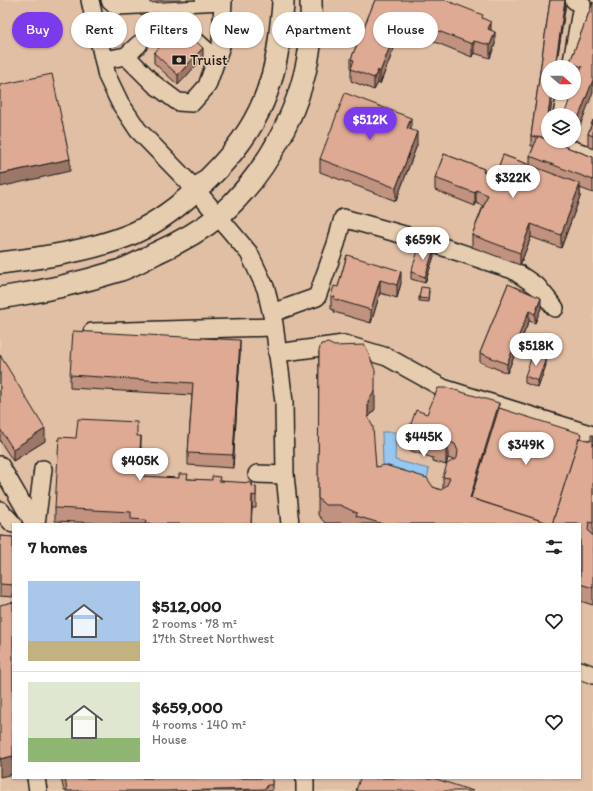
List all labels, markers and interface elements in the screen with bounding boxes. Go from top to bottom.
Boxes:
chip: Buy [12,12,63,48]
chip: Rent [71,12,127,48]
chip: Filters [135,12,202,48]
chip: New [210,12,264,48]
chip: Apartment [272,12,365,48]
chip: House [373,12,438,48]
place label: Truist [190,51,228,69]
bank icon: Truist [171,52,187,68]
north arrow [541,60,581,100]
map controls [541,60,581,148]
pin: $512K [342,107,398,141]
button: layers [541,108,581,148]
text: $512K [353,112,387,127]
pin: $322K [485,165,541,199]
text: $322K [495,170,531,185]
pin: $659K [395,227,451,261]
text: $659K [405,232,441,247]
pin: $518K [508,333,564,367]
text: $518K [519,338,553,353]
pin: $445K [396,424,452,458]
text: $445K [405,429,443,444]
pin: $349K [498,432,554,466]
text: $349K [508,437,544,452]
pin: $405K [112,448,168,482]
text: $405K [121,453,159,468]
icon: filters [543,536,565,558]
text: 7 homes [28,537,88,557]
text: $512,000 [152,596,222,616]
icon: home [60,597,108,645]
icon: heart [543,610,565,632]
text: 2 rooms · 78 m² [152,616,237,631]
text: 17th Street Northwest [152,631,274,646]
text: $659,000 [152,697,223,717]
icon: home [60,698,108,746]
icon: heart [543,711,565,733]
text: 4 rooms · 140 m² [152,717,246,732]
text: House [152,732,187,747]

